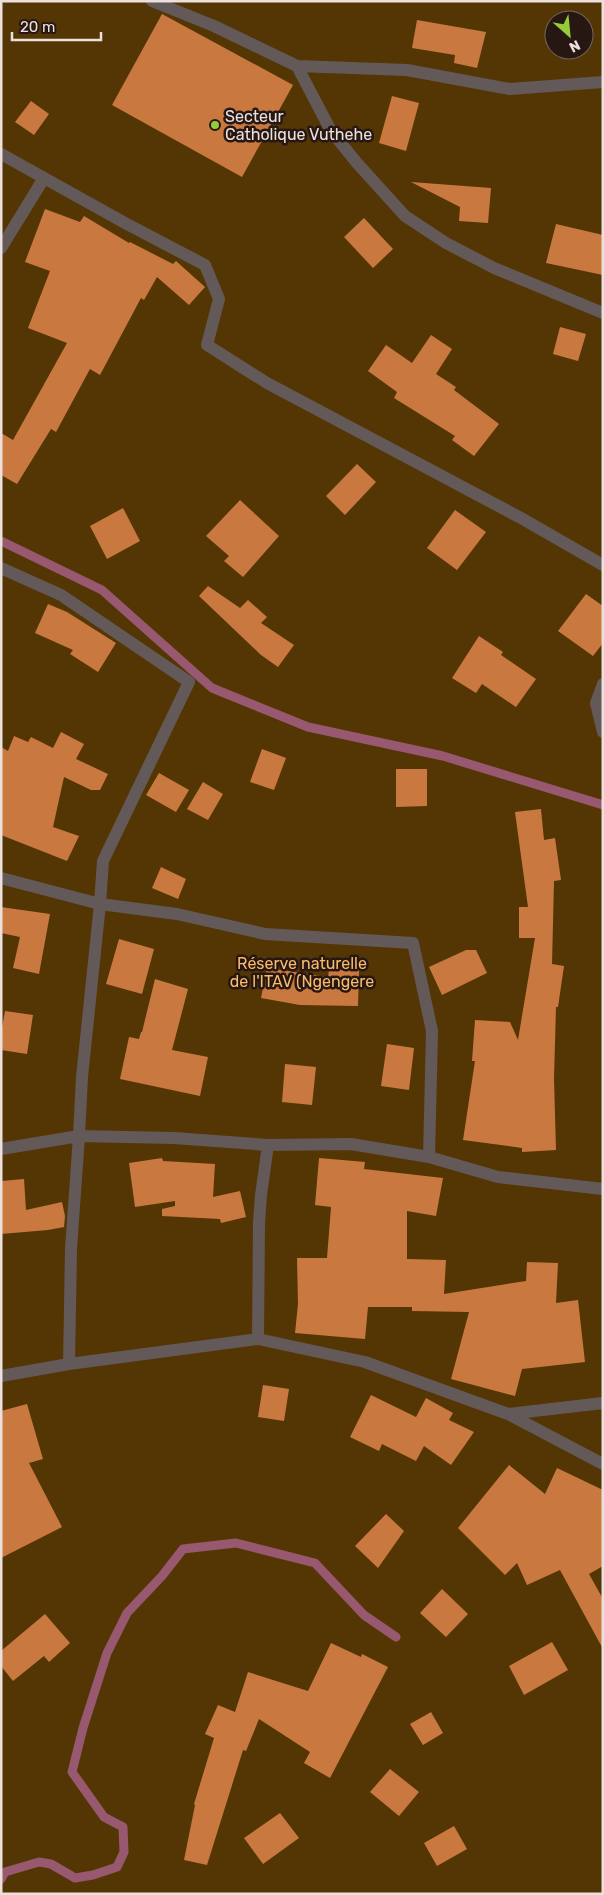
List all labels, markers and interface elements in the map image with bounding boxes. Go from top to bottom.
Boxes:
scale bar [12,10,101,42]
north arrow [544,10,594,60]
text: 20 m [20,18,55,36]
text: N [566,36,583,56]
place label: Secteur Catholique Vuthehe [225,107,372,144]
marker: Secteur Catholique Vuthehe [209,119,221,131]
park label: Réserve naturelle de l'ITAV (Ngengere [230,954,374,991]

